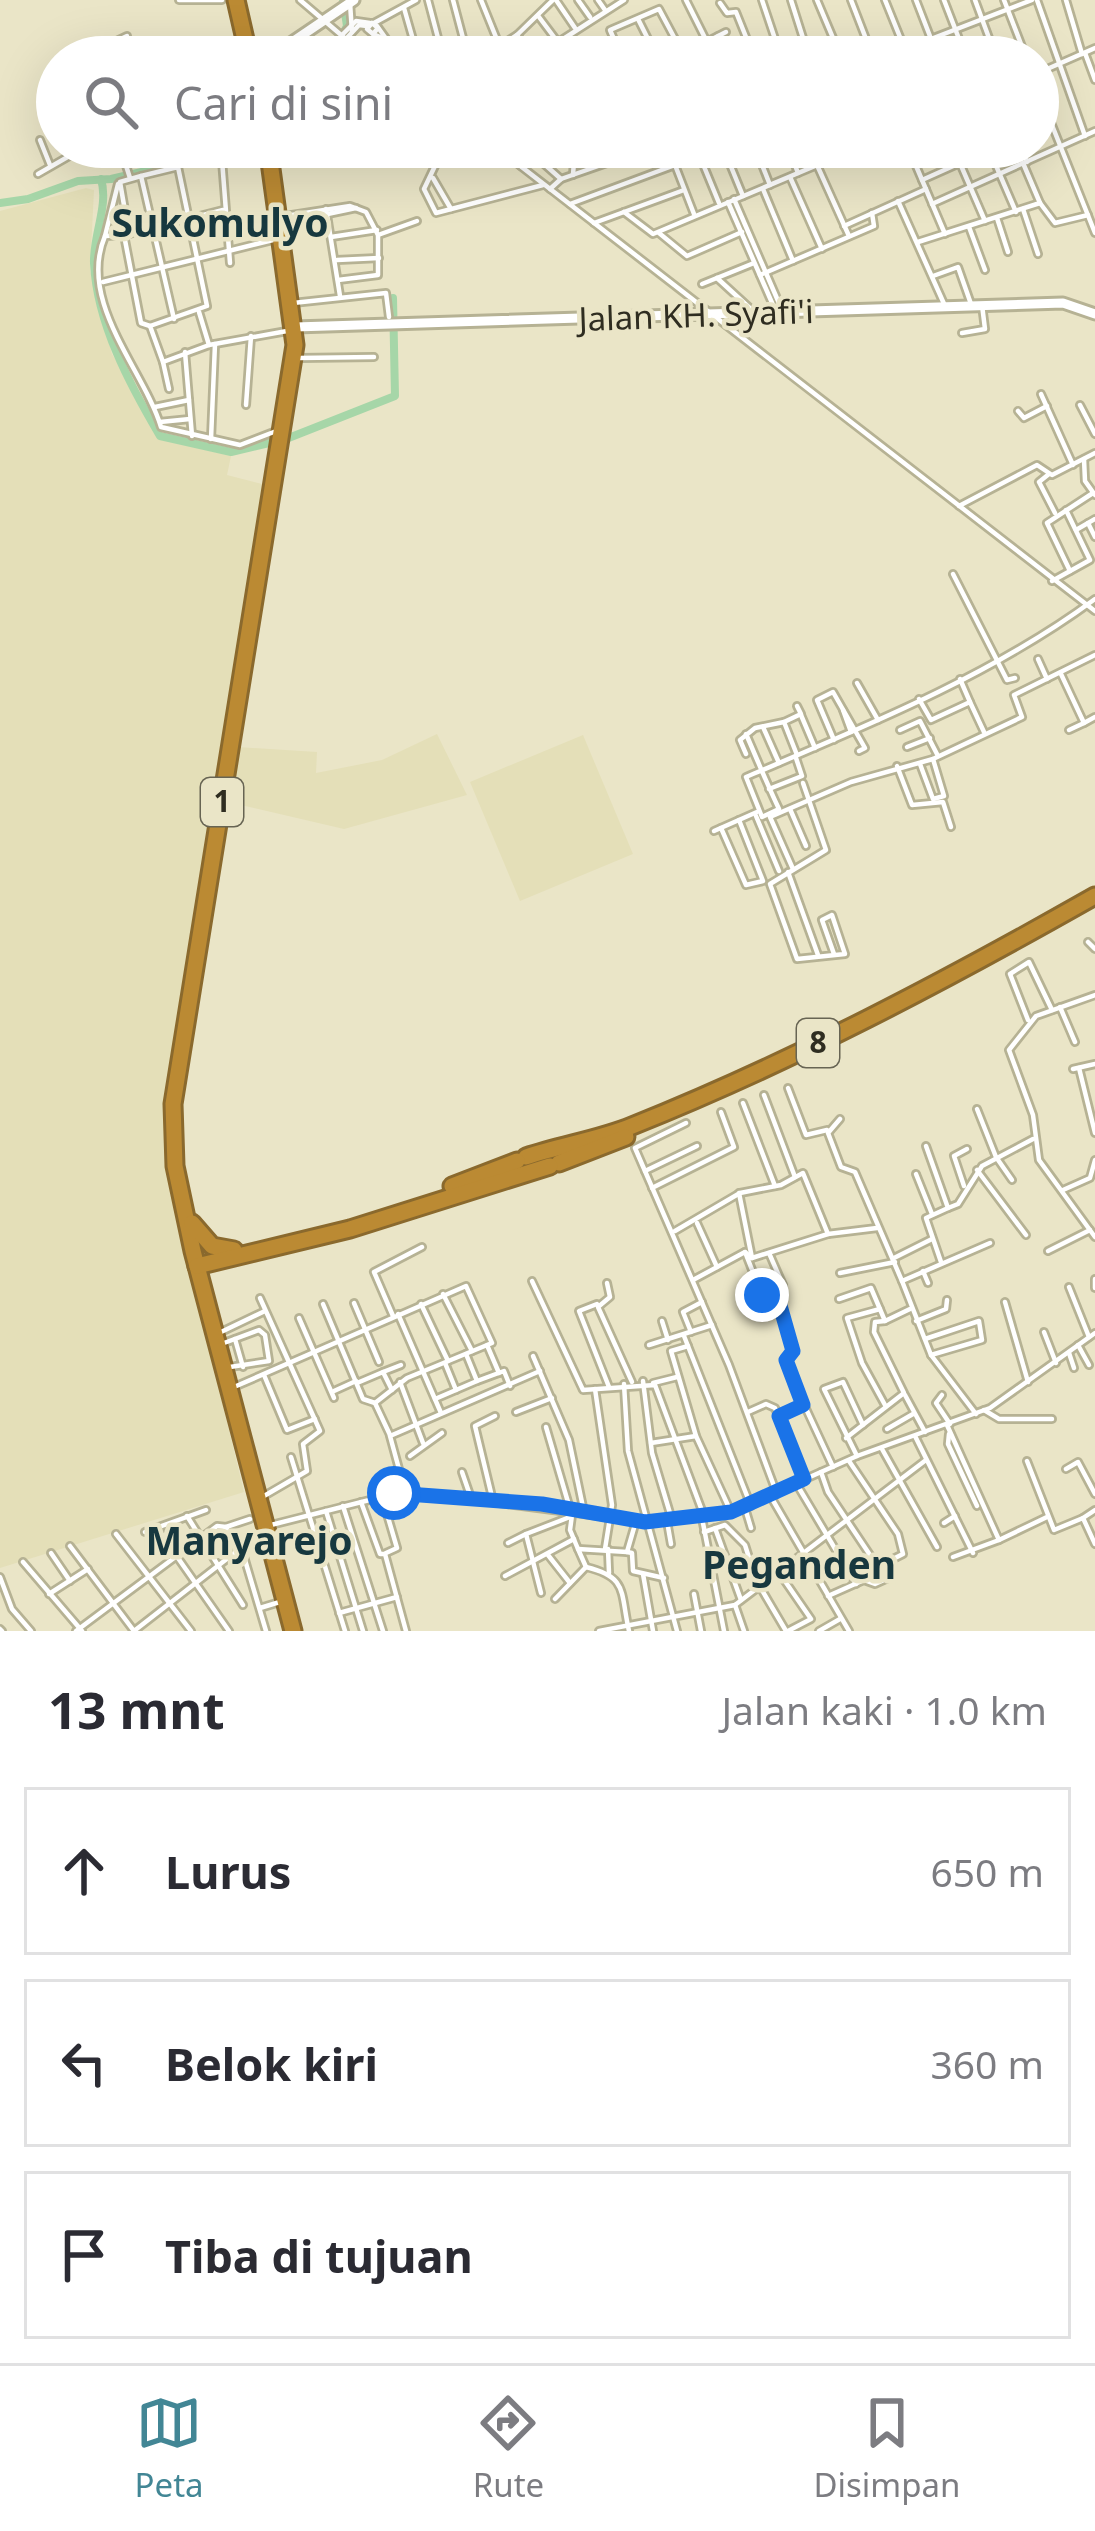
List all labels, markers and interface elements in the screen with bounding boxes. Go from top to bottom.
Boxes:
search box [36,36,1059,168]
icon: search [78,69,144,135]
text: Cari di sini [174,72,393,133]
district label: Sukomulyo [111,195,329,248]
street label: Jalan KH. Syafi'i [575,288,814,341]
road number: 1 [201,778,243,826]
road number: 8 [797,1019,839,1067]
route end [735,1268,789,1322]
route start [367,1466,421,1520]
district label: Manyarejo [145,1513,353,1566]
district label: Peganden [702,1537,896,1590]
text: 13 mnt [48,1674,225,1744]
text: Jalan kaki · 1.0 km [721,1683,1047,1736]
icon: ahead [51,1838,117,1904]
text: Lurus [165,1841,291,1902]
text: 650 m [930,1845,1044,1898]
icon: left [51,2030,117,2096]
text: Belok kiri [165,2033,378,2094]
text: 360 m [930,2037,1044,2090]
icon: arrive [51,2222,117,2288]
text: Tiba di tujuan [165,2225,473,2286]
tab: Peta [135,2390,204,2507]
tab: Rute [473,2390,544,2507]
tab: Disimpan [813,2390,960,2507]

